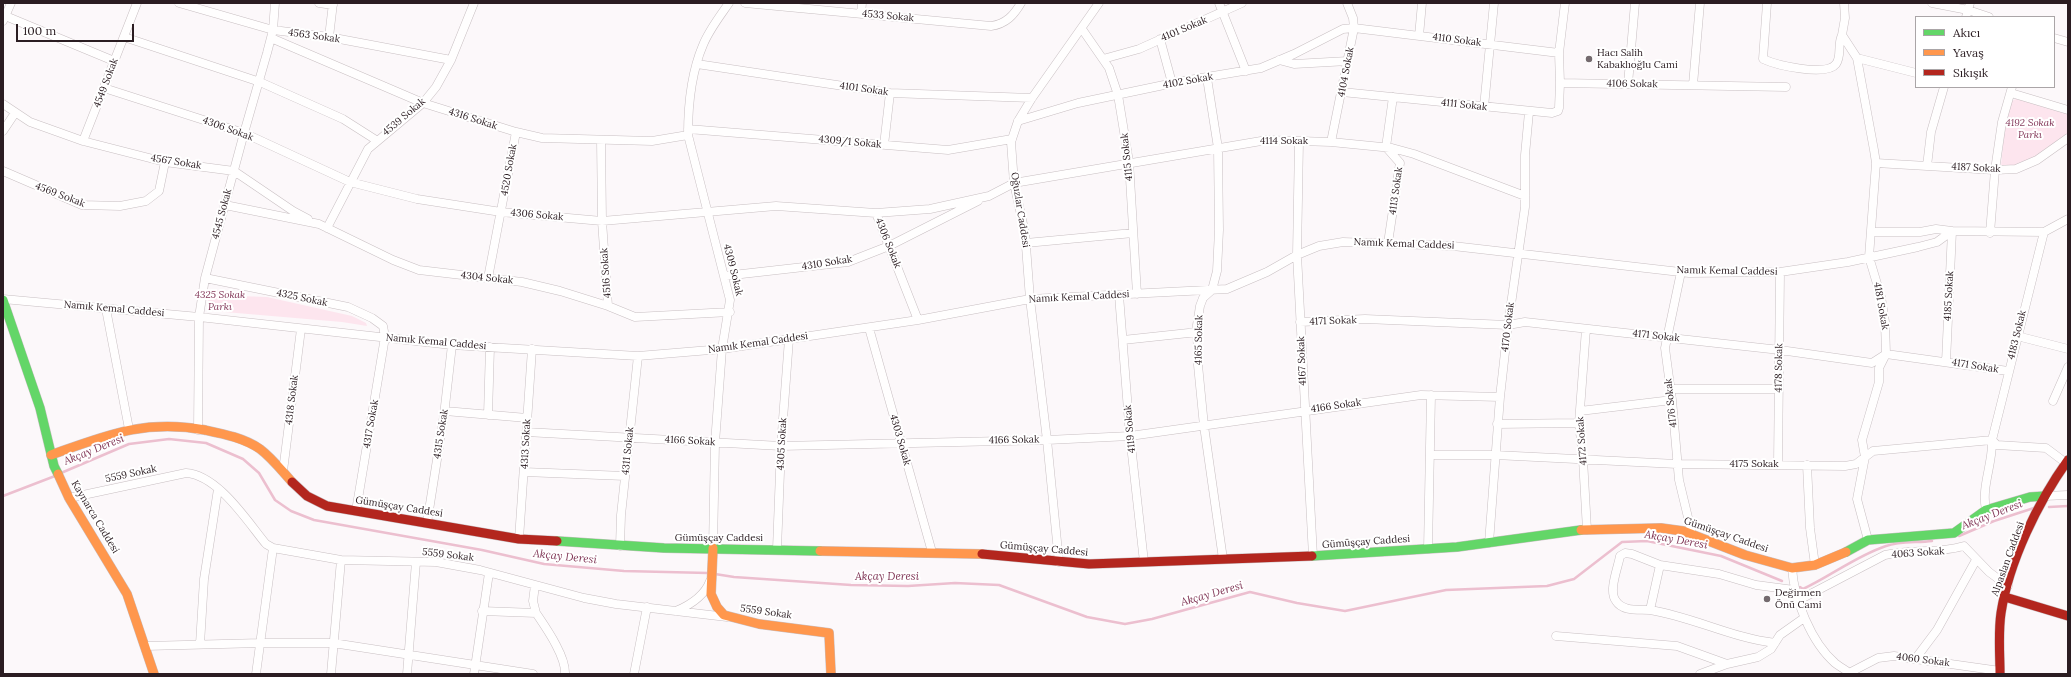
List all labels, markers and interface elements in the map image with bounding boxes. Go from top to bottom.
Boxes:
street label: 4533 Sokak [862,8,914,24]
street label: 4101 Sokak [1159,14,1209,44]
scale bar [18,16,136,42]
legend [1915,16,2055,88]
text: 100 m [23,23,56,38]
text: Akıcı [1953,25,1980,40]
street label: 4563 Sokak [287,26,341,46]
street label: 4110 Sokak [1432,31,1482,49]
text: Yavaş [1953,45,1984,60]
street label: 4104 Sokak [1335,46,1357,98]
place label: Hacı Salih Kabaklıoğlu Cami [1597,47,1678,70]
marker: Hacı Salih Kabaklıoğlu Cami [1584,54,1594,64]
street label: 4549 Sokak [91,57,121,109]
text: Sıkışık [1953,65,1988,80]
street label: 4102 Sokak [1162,71,1214,91]
street label: 4106 Sokak [1606,78,1658,90]
street label: 4101 Sokak [839,80,889,98]
street label: 4539 Sokak [380,96,428,138]
street label: 4111 Sokak [1440,97,1488,113]
street label: 4316 Sokak [447,105,499,133]
street label: 4306 Sokak [201,114,255,144]
park label: 4192 Sokak Parkı [2006,117,2054,140]
street label: 4115 Sokak [1119,132,1135,182]
street label: 4309/1 Sokak [818,133,882,151]
street label: 4114 Sokak [1260,135,1308,147]
street label: 4520 Sokak [499,143,519,197]
street label: 4567 Sokak [150,152,202,172]
street label: 4187 Sokak [1951,161,2001,175]
street label: 4113 Sokak [1387,166,1405,216]
street label: Oğuzlar Caddesi [1008,171,1032,249]
street label: 4569 Sokak [33,180,87,210]
street label: 4545 Sokak [210,187,234,241]
street label: 4306 Sokak [510,207,564,223]
street label: 4306 Sokak [873,216,903,270]
street label: Namık Kemal Caddesi [1353,236,1455,252]
street label: 4309 Sokak [721,243,745,297]
street label: 4516 Sokak [598,247,614,299]
street label: 4310 Sokak [801,253,853,273]
street label: Namık Kemal Caddesi [1676,264,1778,278]
street label: 4304 Sokak [460,269,514,287]
street label: 4185 Sokak [1942,271,1956,321]
street label: 4181 Sokak [1871,281,1891,331]
street label: 4325 Sokak [275,287,329,309]
street label: Namık Kemal Caddesi [1028,288,1130,306]
park label: 4325 Sokak Parkı [195,289,245,312]
street label: Namık Kemal Caddesi [63,299,165,319]
street label: 4170 Sokak [1499,301,1517,353]
street label: 4183 Sokak [2005,309,2029,361]
street label: 4171 Sokak [1309,314,1357,328]
street label: 4165 Sokak [1193,315,1205,365]
street label: 4171 Sokak [1632,328,1680,344]
street label: Namık Kemal Caddesi [707,330,809,356]
street label: Namık Kemal Caddesi [385,332,487,352]
street label: 4167 Sokak [1295,336,1309,386]
street label: 4178 Sokak [1773,343,1785,393]
street label: 4171 Sokak [1951,356,1999,376]
street label: 4318 Sokak [283,374,301,426]
street label: 4176 Sokak [1662,378,1680,428]
street label: 4166 Sokak [1310,397,1362,415]
street label: 4317 Sokak [361,399,381,449]
street label: 4119 Sokak [1122,404,1138,454]
street label: 4315 Sokak [431,408,451,460]
street label: 4303 Sokak [887,413,913,467]
street label: 4172 Sokak [1574,416,1590,466]
street label: 4305 Sokak [775,417,789,471]
street label: 4313 Sokak [519,419,533,469]
street label: 4311 Sokak [620,426,636,476]
water label: Akçay Deresi [62,432,126,468]
street label: 4166 Sokak [664,434,716,448]
street label: 4166 Sokak [989,434,1039,446]
street label: 4175 Sokak [1729,458,1779,470]
street label: 5559 Sokak [104,463,158,485]
street label: Kaynarca Caddesi [69,478,121,556]
street label: Gümüşçay Caddesi [354,494,444,520]
water label: Akçay Deresi [1960,497,2024,533]
street label: Gümüşçay Caddesi [1682,515,1770,555]
street label: Alpaslan Caddesi [1989,520,2027,598]
water label: Akçay Deresi [1643,528,1709,552]
street label: Gümüşçay Caddesi [675,532,763,544]
street label: Gümüşçay Caddesi [1322,533,1410,551]
street label: Gümüşçay Caddesi [999,539,1089,559]
street label: 4063 Sokak [1891,545,1945,561]
street label: 5559 Sokak [421,546,475,564]
water label: Akçay Deresi [532,547,598,567]
water label: Akçay Deresi [855,570,919,584]
water label: Akçay Deresi [1179,579,1245,609]
place label: Değirmen Önü Cami [1775,587,1822,610]
marker: Değirmen Önü Cami [1762,594,1772,604]
street label: 5559 Sokak [739,602,793,622]
street label: 4060 Sokak [1896,651,1950,669]

